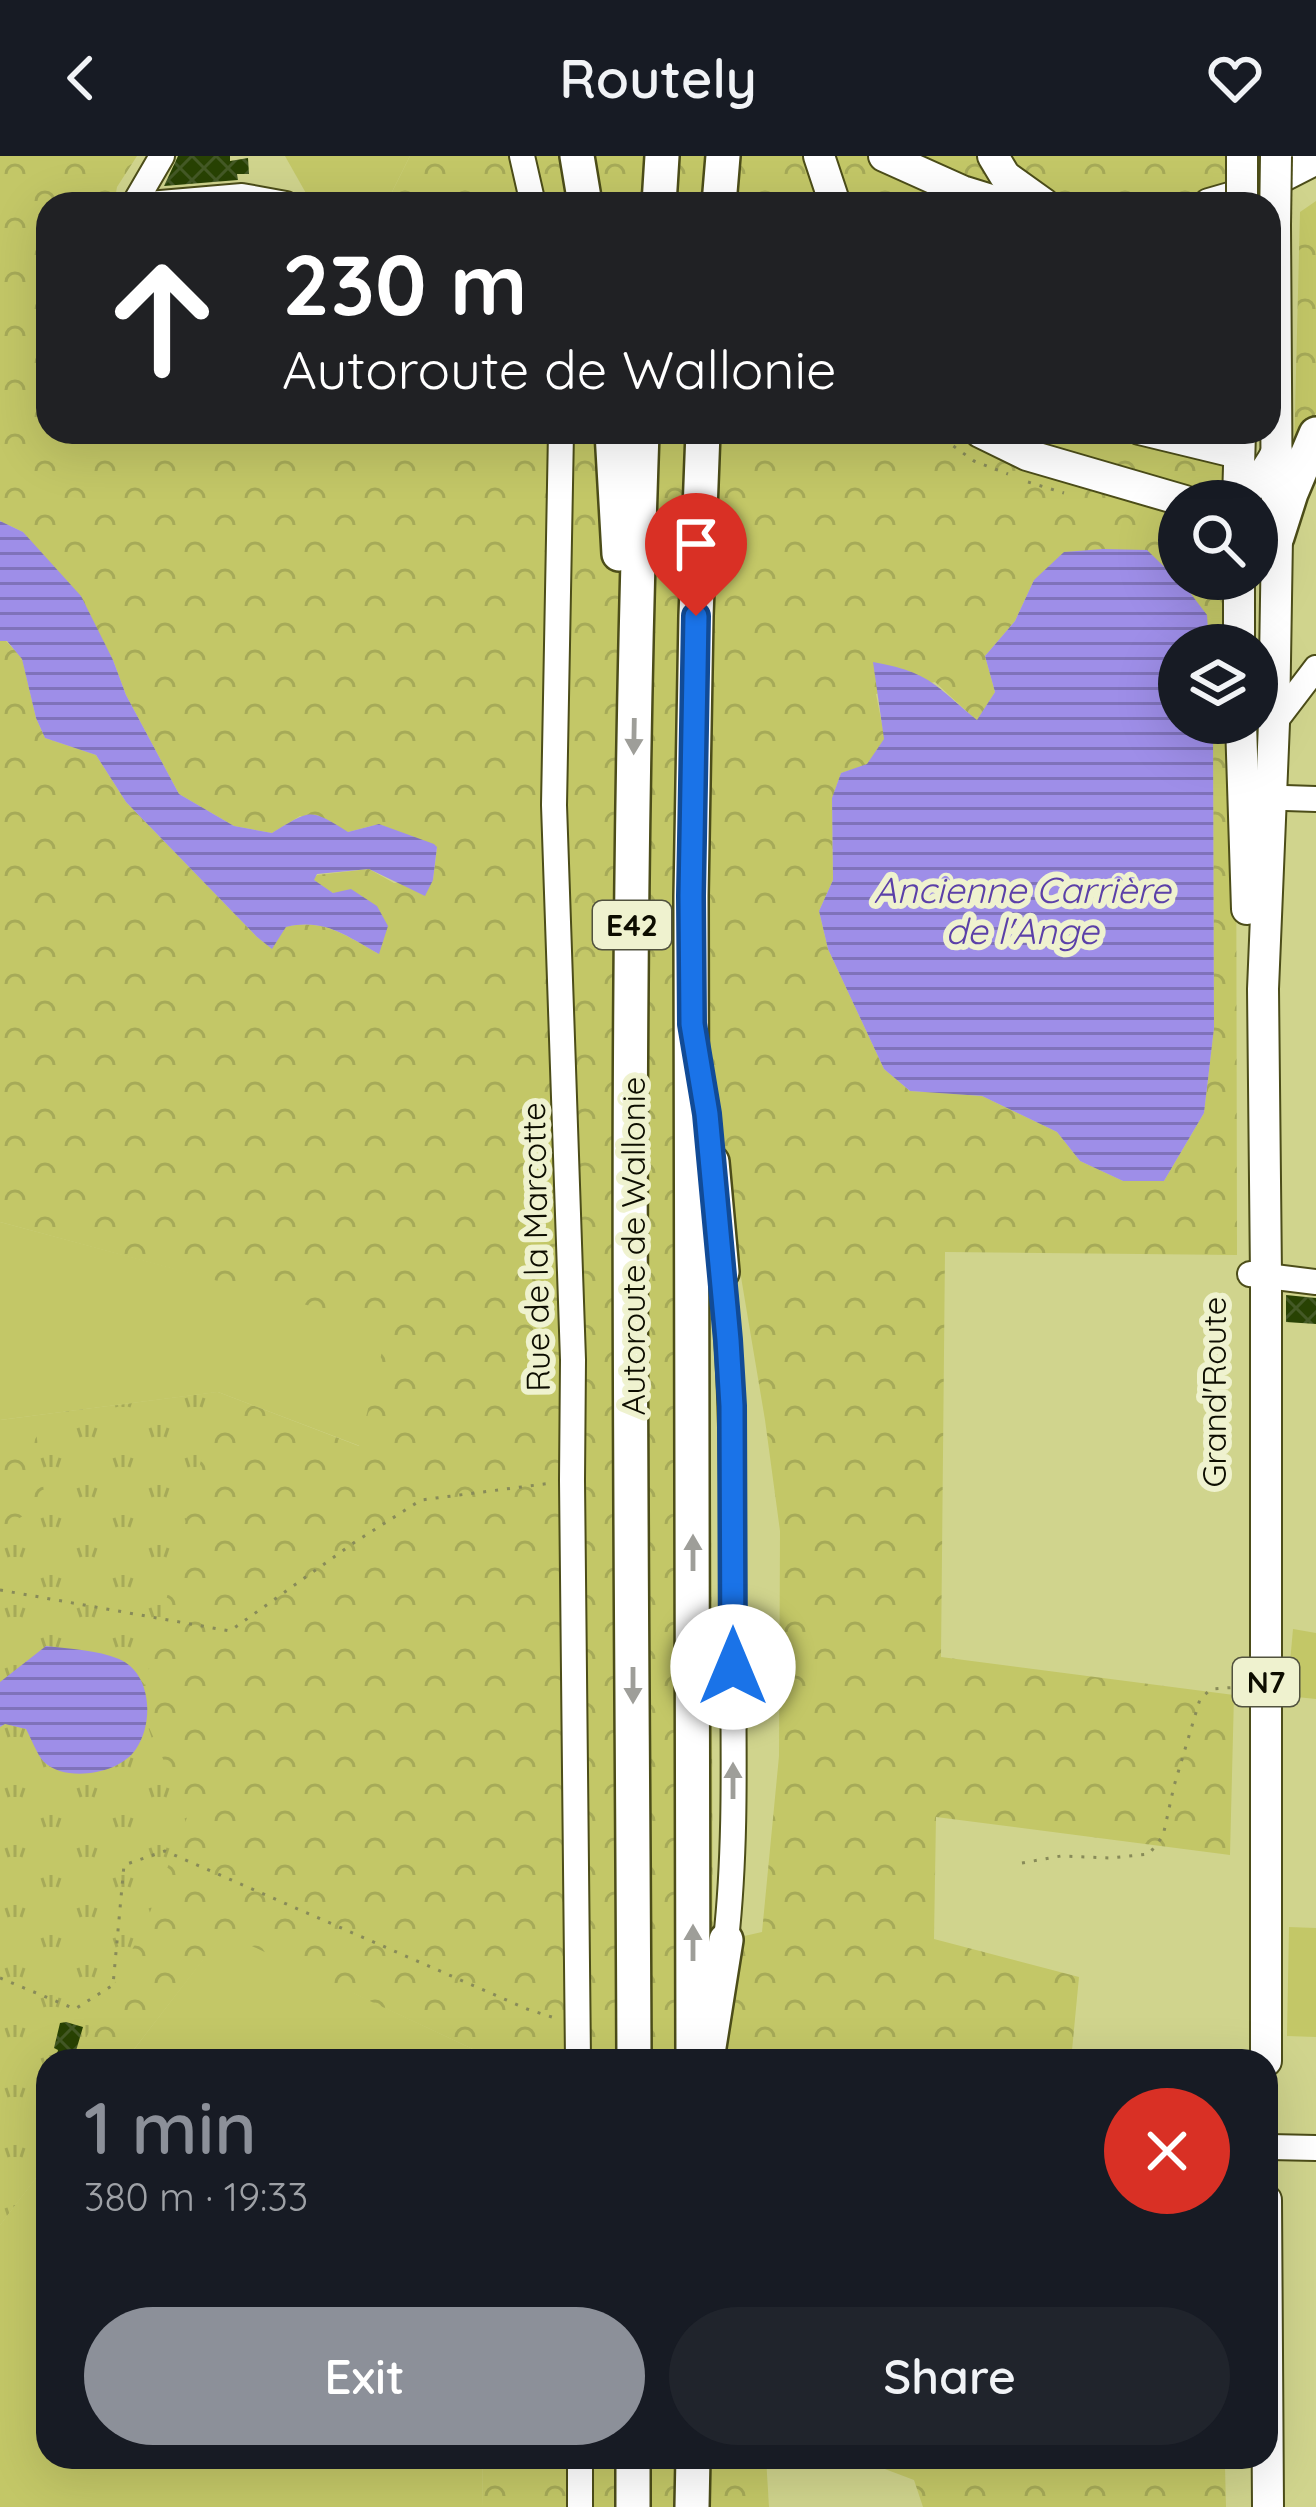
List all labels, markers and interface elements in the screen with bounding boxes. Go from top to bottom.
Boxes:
text: Routely [559,44,757,112]
icon: back [48,45,114,111]
icon: heart [1202,45,1268,111]
text: 230 m [282,231,527,336]
icon: ahead [84,240,240,396]
text: Autoroute de Wallonie [282,335,837,403]
map controls [1158,480,1278,744]
button: search [1158,480,1278,600]
pin [645,493,747,616]
icon: arrive [663,511,729,577]
button: layers [1158,624,1278,744]
one-way arrow [624,718,644,756]
water label: Ancienne Carrière de l'Ange [873,867,1172,953]
road number: E42 [593,901,671,949]
street label: Autoroute de Wallonie [612,1077,653,1415]
street label: Rue de la Marcotte [512,1102,558,1392]
street label: Grand'Route [1193,1296,1234,1488]
one-way arrow [683,1533,703,1571]
position arrow [670,1604,796,1730]
road number: N7 [1233,1658,1299,1706]
one-way arrow [623,1667,643,1705]
one-way arrow [723,1761,743,1799]
one-way arrow [683,1923,703,1961]
text: 1 min [84,2082,257,2172]
button: close [1104,2088,1230,2214]
text: 380 m · 19:33 [84,2172,308,2221]
button: Exit [84,2307,645,2445]
button: Share [669,2307,1230,2445]

